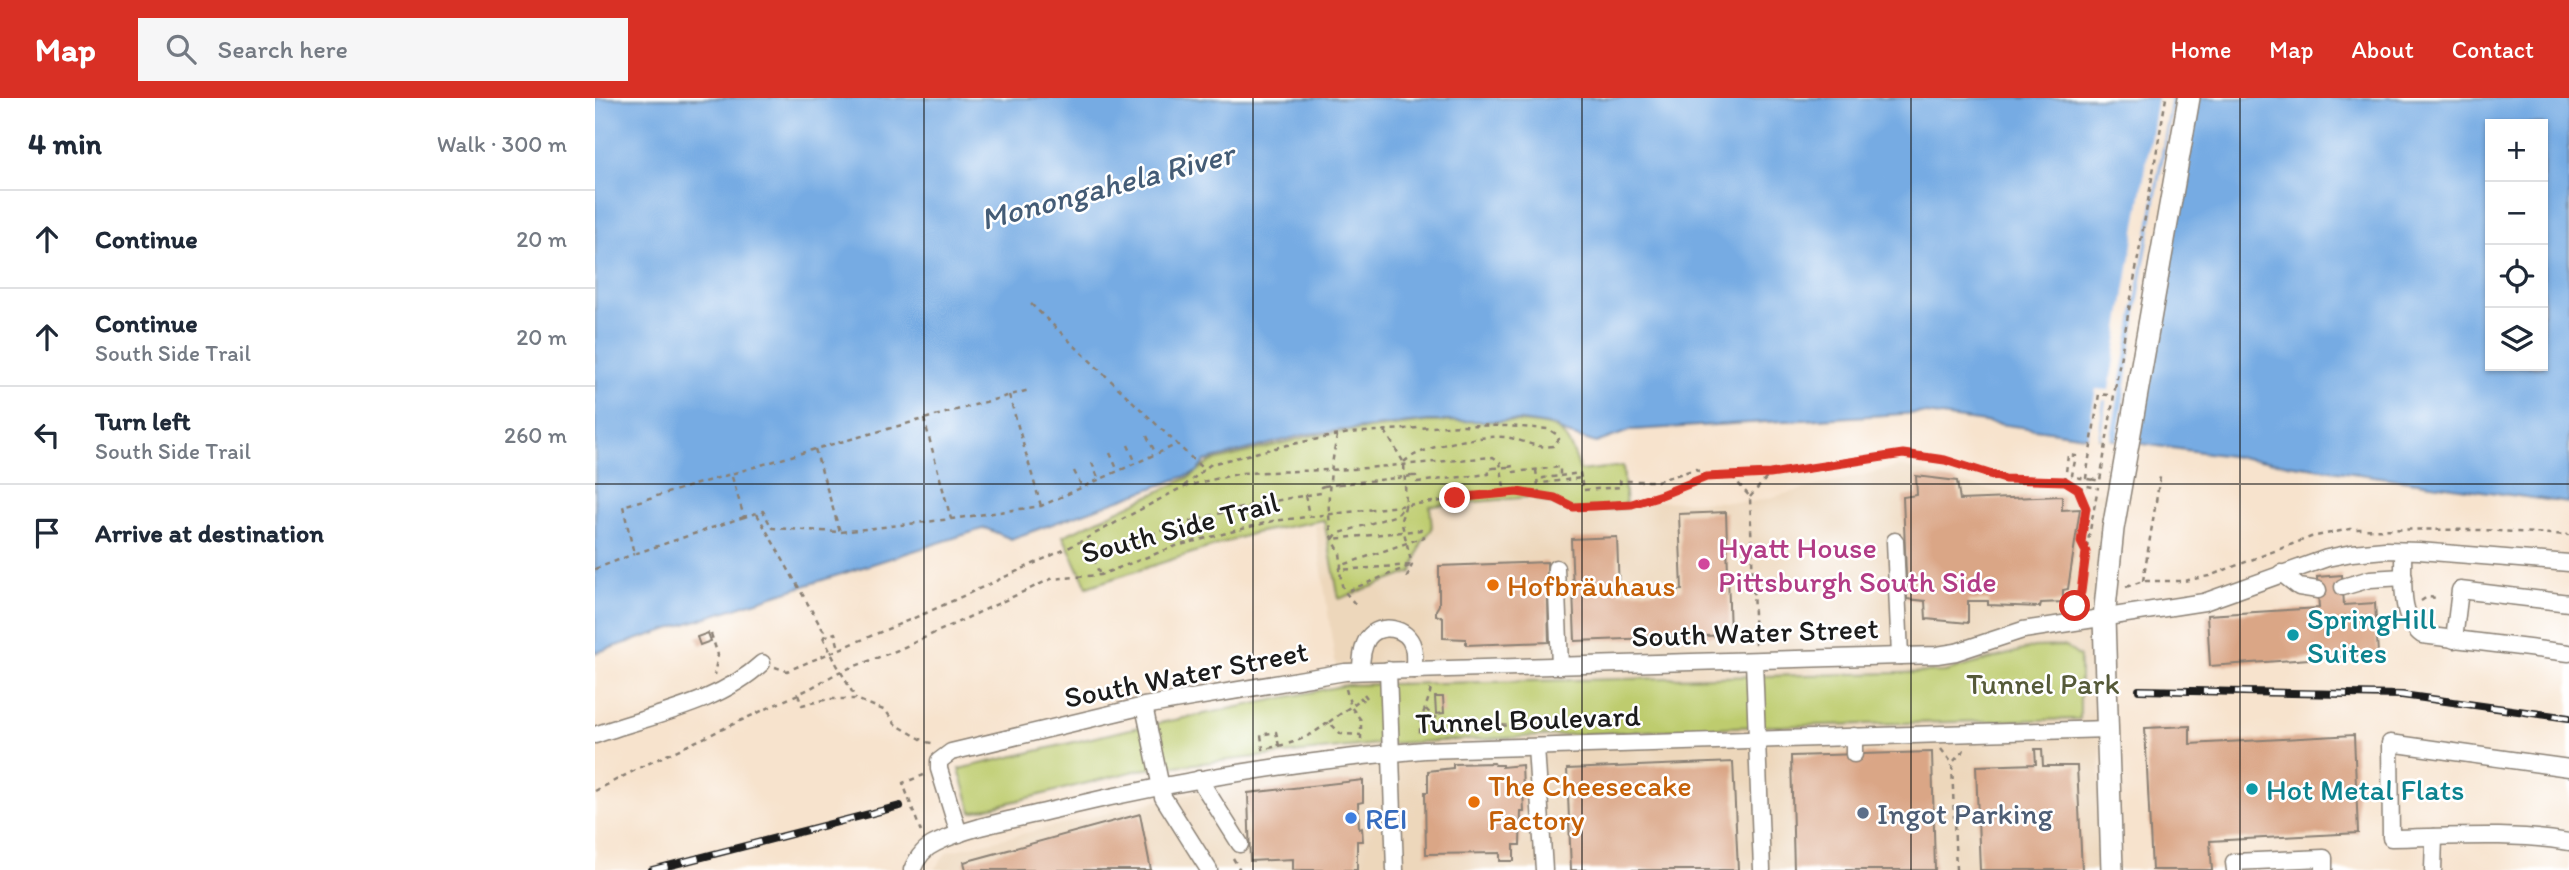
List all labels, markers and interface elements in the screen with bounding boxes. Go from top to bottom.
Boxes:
search box [138,18,628,81]
text: Map [35,30,96,69]
icon: search [162,30,200,68]
text: Search here [218,33,348,65]
text: Home [2171,35,2231,64]
text: Map [2269,35,2313,64]
text: About [2351,35,2414,64]
text: Contact [2452,35,2534,64]
map controls [2485,119,2548,371]
button: + [2485,119,2548,182]
text: 4 min [28,125,102,162]
text: Walk · 300 m [437,130,567,158]
water label: Monongahela River [976,133,1241,238]
button: − [2485,182,2548,245]
icon: ahead [28,220,66,258]
text: Continue [95,223,198,255]
text: 20 m [516,225,567,253]
button: locate [2485,245,2548,308]
text: Continue [95,307,198,339]
button: layers [2485,308,2548,371]
icon: ahead [28,318,66,356]
text: 20 m [516,323,567,351]
text: South Side Trail [95,339,251,367]
text: Turn left [95,405,191,437]
icon: left [28,416,66,454]
text: 260 m [504,421,567,449]
text: South Side Trail [95,437,251,465]
route end [1439,482,1470,513]
street label: South Side Trail [1077,483,1284,571]
icon: arrive [28,514,66,552]
text: Arrive at destination [95,517,324,549]
place label: Hyatt House Pittsburgh South Side [1718,529,1997,600]
marker: Hyatt House Pittsburgh South Side [1696,556,1712,572]
place label: Hofbräuhaus [1507,567,1676,604]
marker: Hofbräuhaus [1485,577,1501,593]
route start [2059,590,2090,621]
place label: SpringHill Suites [2307,600,2437,671]
street label: South Water Street [1631,609,1879,655]
marker: SpringHill Suites [2285,627,2301,643]
street label: South Water Street [1061,632,1311,716]
park label: Tunnel Park [1966,665,2120,702]
street label: Tunnel Boulevard [1415,697,1642,741]
place label: The Cheesecake Factory [1488,767,1692,838]
place label: Hot Metal Flats [2266,771,2465,808]
marker: Hot Metal Flats [2244,781,2260,797]
marker: The Cheesecake Factory [1466,794,1482,810]
place label: Ingot Parking [1877,795,2053,832]
place label: REI [1365,800,1407,837]
marker: Ingot Parking [1855,805,1871,821]
marker: REI [1343,810,1359,826]

